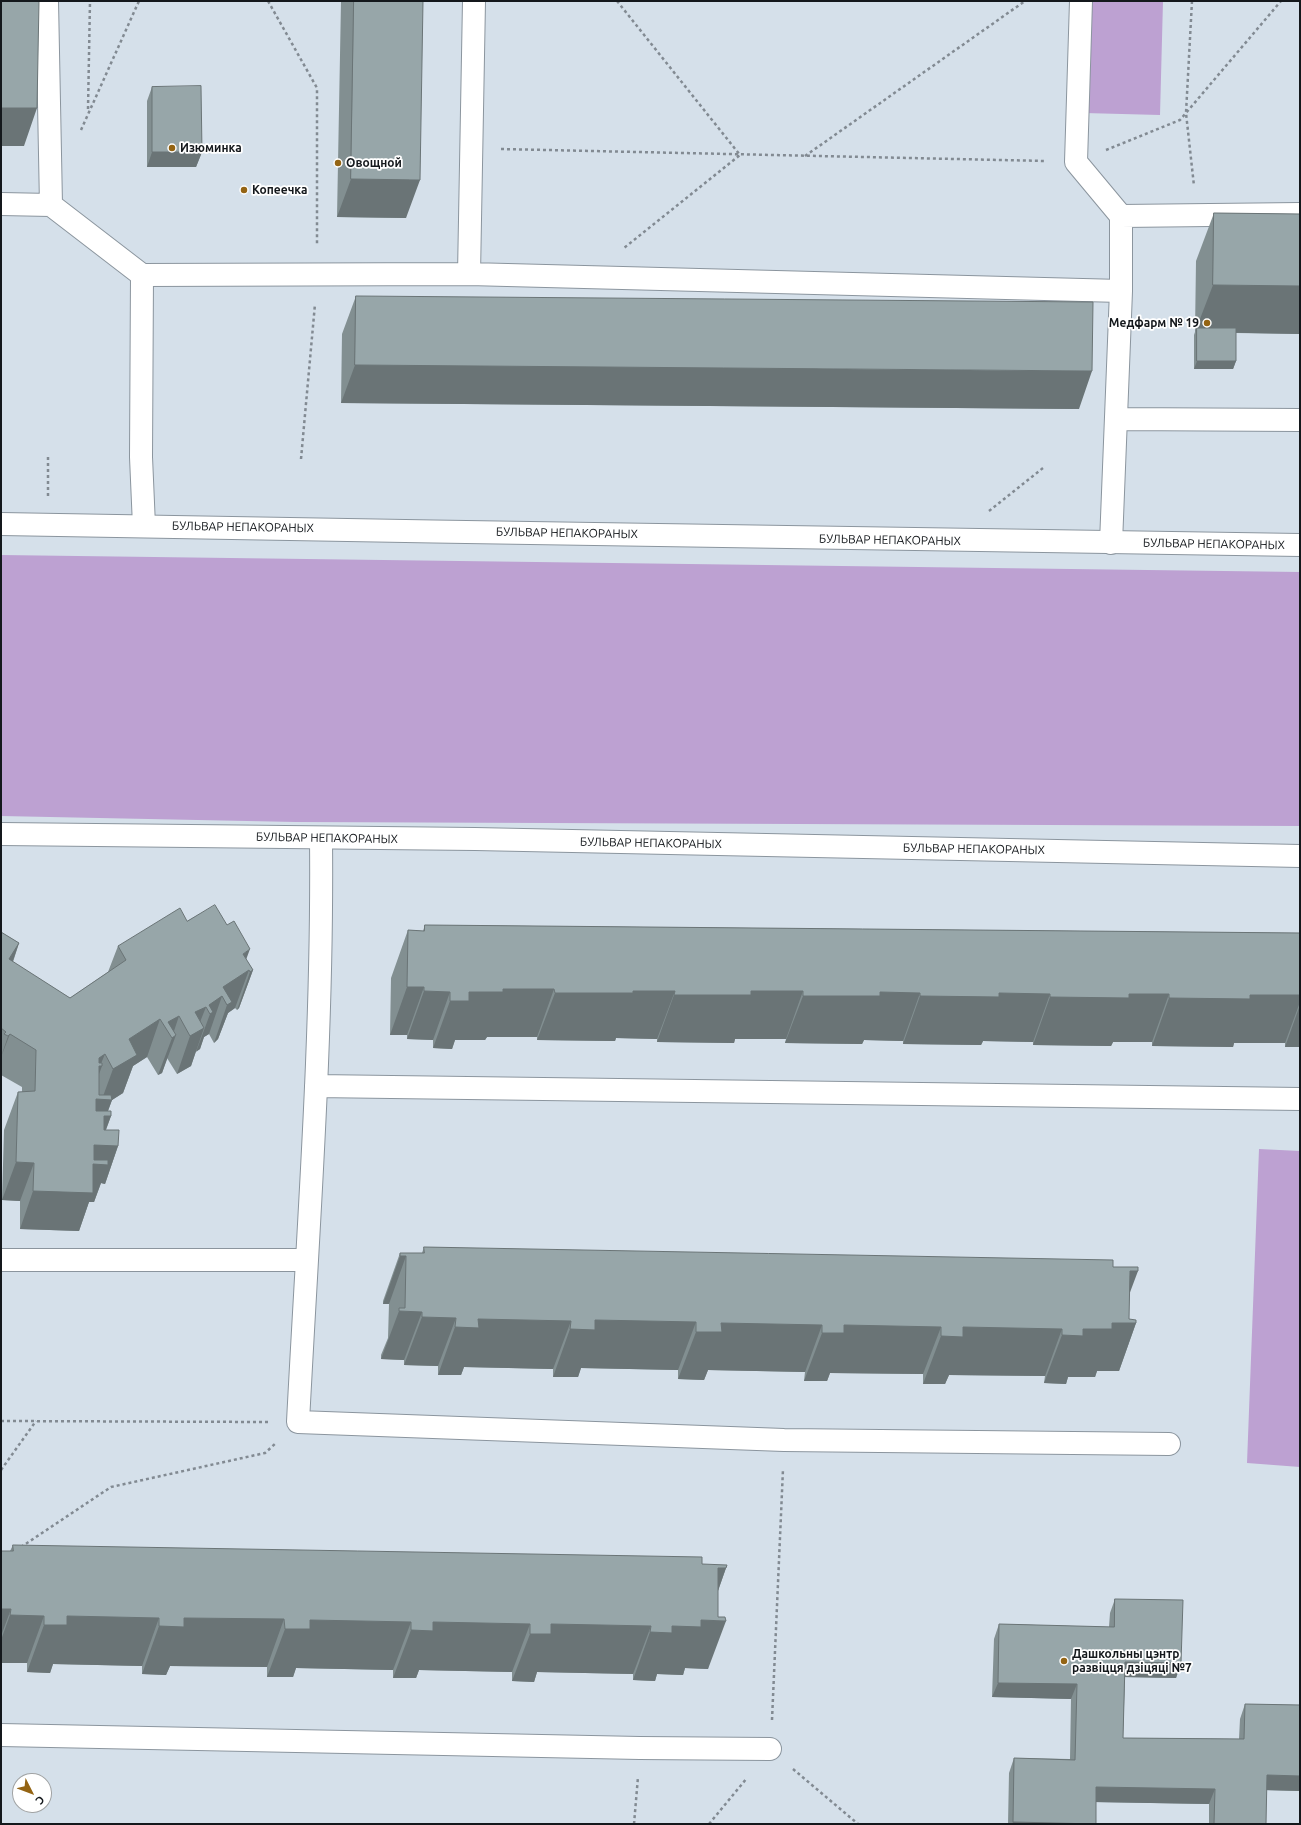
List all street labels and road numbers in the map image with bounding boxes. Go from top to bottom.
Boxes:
street label: БУЛЬВАР НЕПАКОРАНЫХ [172,519,314,535]
street label: БУЛЬВАР НЕПАКОРАНЫХ [496,525,638,541]
street label: БУЛЬВАР НЕПАКОРАНЫХ [819,532,961,548]
street label: БУЛЬВАР НЕПАКОРАНЫХ [1143,536,1285,552]
street label: БУЛЬВАР НЕПАКОРАНЫХ [256,830,398,846]
street label: БУЛЬВАР НЕПАКОРАНЫХ [580,835,722,851]
street label: БУЛЬВАР НЕПАКОРАНЫХ [903,841,1045,857]

